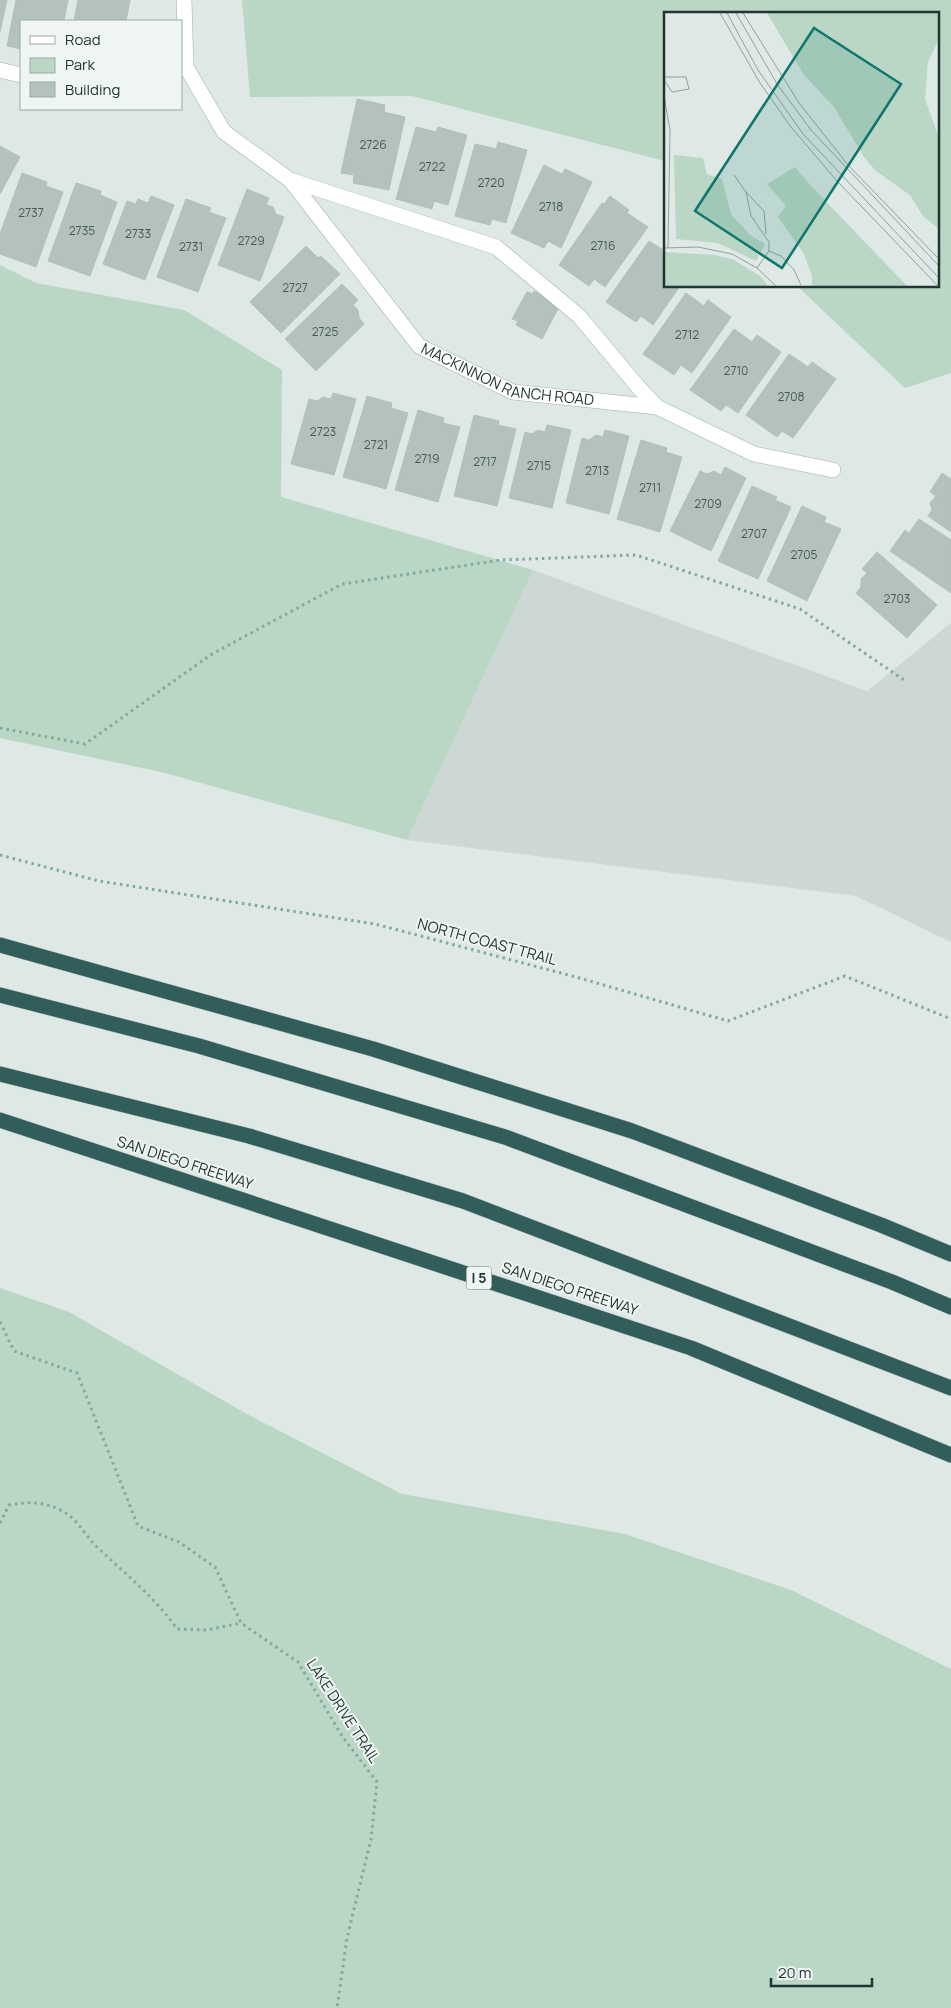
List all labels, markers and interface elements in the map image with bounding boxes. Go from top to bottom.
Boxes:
inset map [664,12,938,288]
legend [20,20,182,110]
text: Road [65,29,101,50]
text: Park [65,54,95,75]
text: Building [65,79,120,100]
house number: 2726 [359,136,387,153]
house number: 2722 [419,158,445,175]
house number: 2720 [477,174,505,191]
house number: 2718 [539,198,563,215]
house number: 2737 [18,204,44,221]
house number: 2735 [69,222,95,239]
house number: 2733 [125,225,151,242]
house number: 2729 [237,232,265,249]
house number: 2716 [591,237,616,254]
house number: 2731 [179,238,203,255]
house number: 2727 [282,279,308,296]
house number: 2725 [312,323,338,340]
house number: 2712 [675,326,699,343]
street label: MACKINNON RANCH ROAD [418,338,595,410]
house number: 2710 [724,362,748,379]
house number: 2708 [777,388,805,405]
house number: 2723 [310,423,336,440]
house number: 2721 [364,436,388,453]
house number: 2719 [415,450,440,467]
house number: 2717 [473,453,497,470]
house number: 2715 [527,457,551,474]
house number: 2713 [585,462,609,479]
house number: 2711 [639,479,661,496]
house number: 2709 [694,495,722,512]
house number: 2707 [741,525,767,542]
house number: 2705 [790,546,818,563]
house number: 2703 [884,590,910,607]
street label: NORTH COAST TRAIL [415,913,559,970]
street label: SAN DIEGO FREEWAY [114,1131,257,1195]
street label: SAN DIEGO FREEWAY [499,1257,642,1321]
road number: I 5 [466,1266,492,1290]
street label: LAKE DRIVE TRAIL [302,1655,385,1767]
scale bar [771,1956,872,1988]
text: 20 m [778,1962,811,1983]

